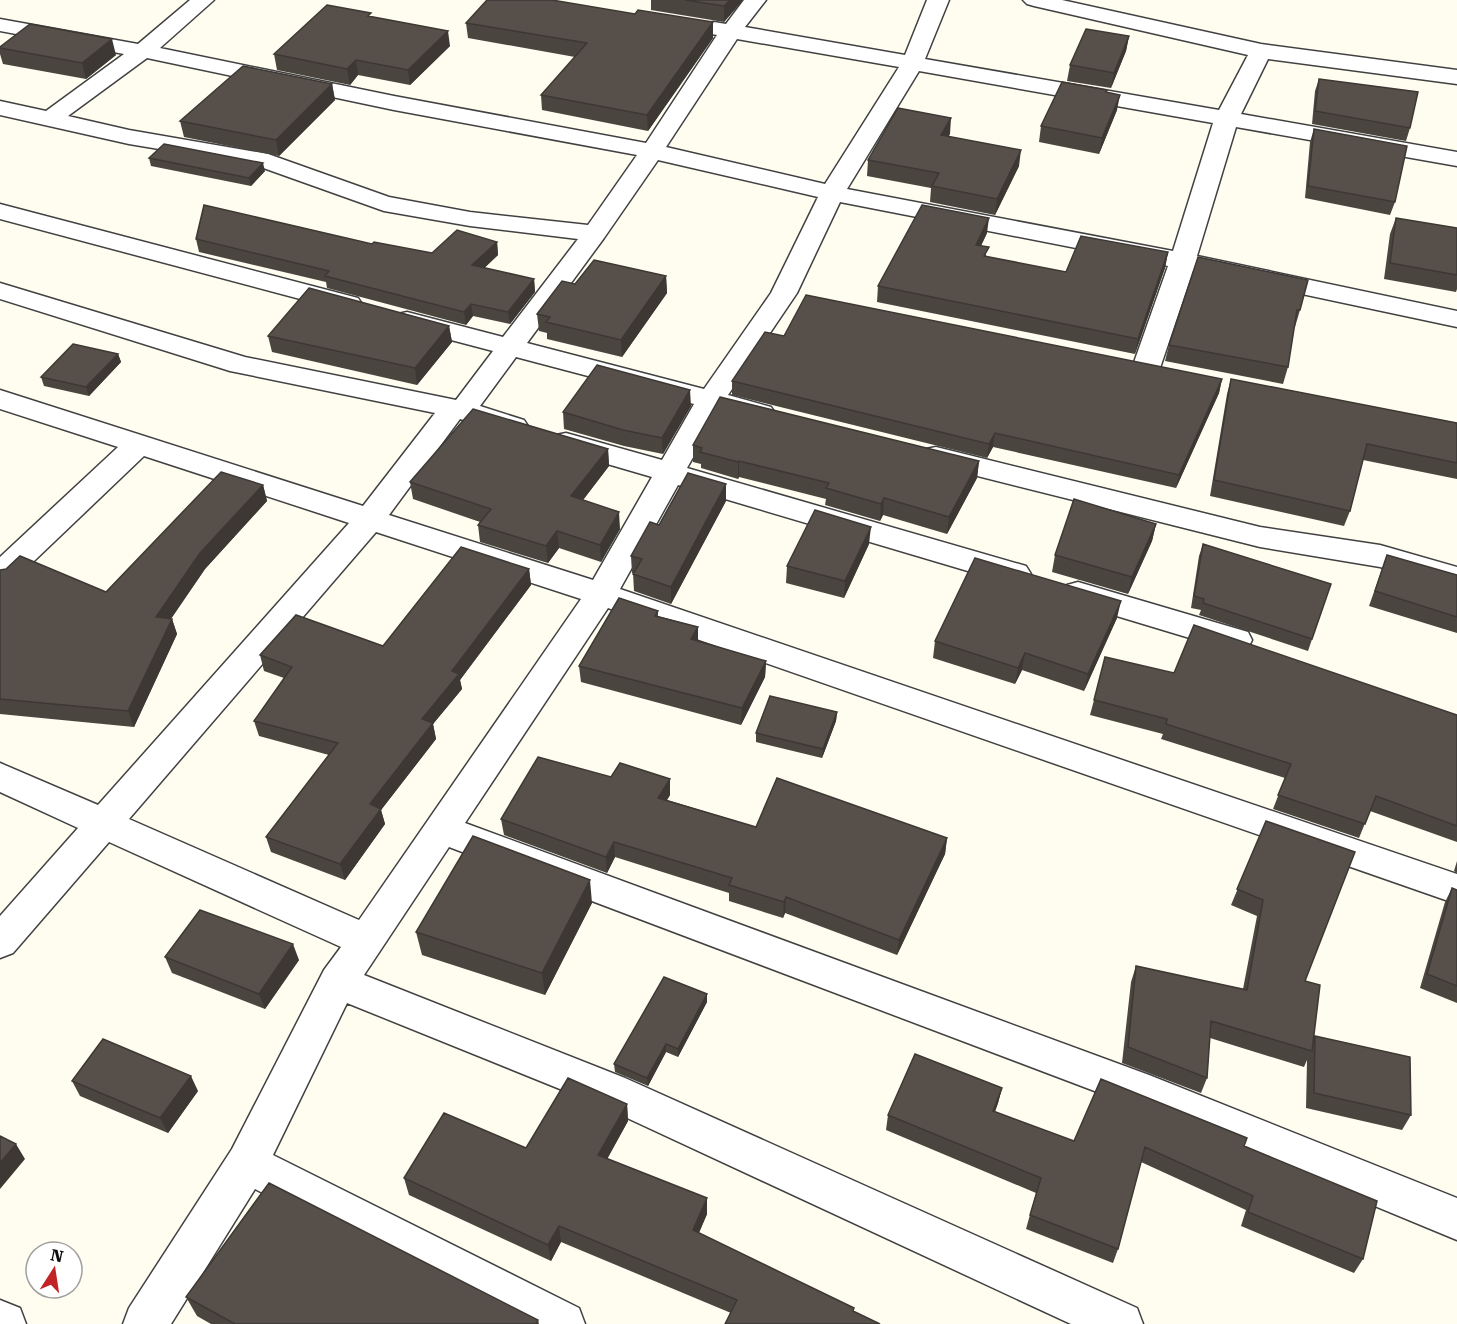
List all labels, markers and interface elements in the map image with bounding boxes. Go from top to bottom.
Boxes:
north arrow [24,1240,84,1300]
text: N [49,1245,65,1266]

